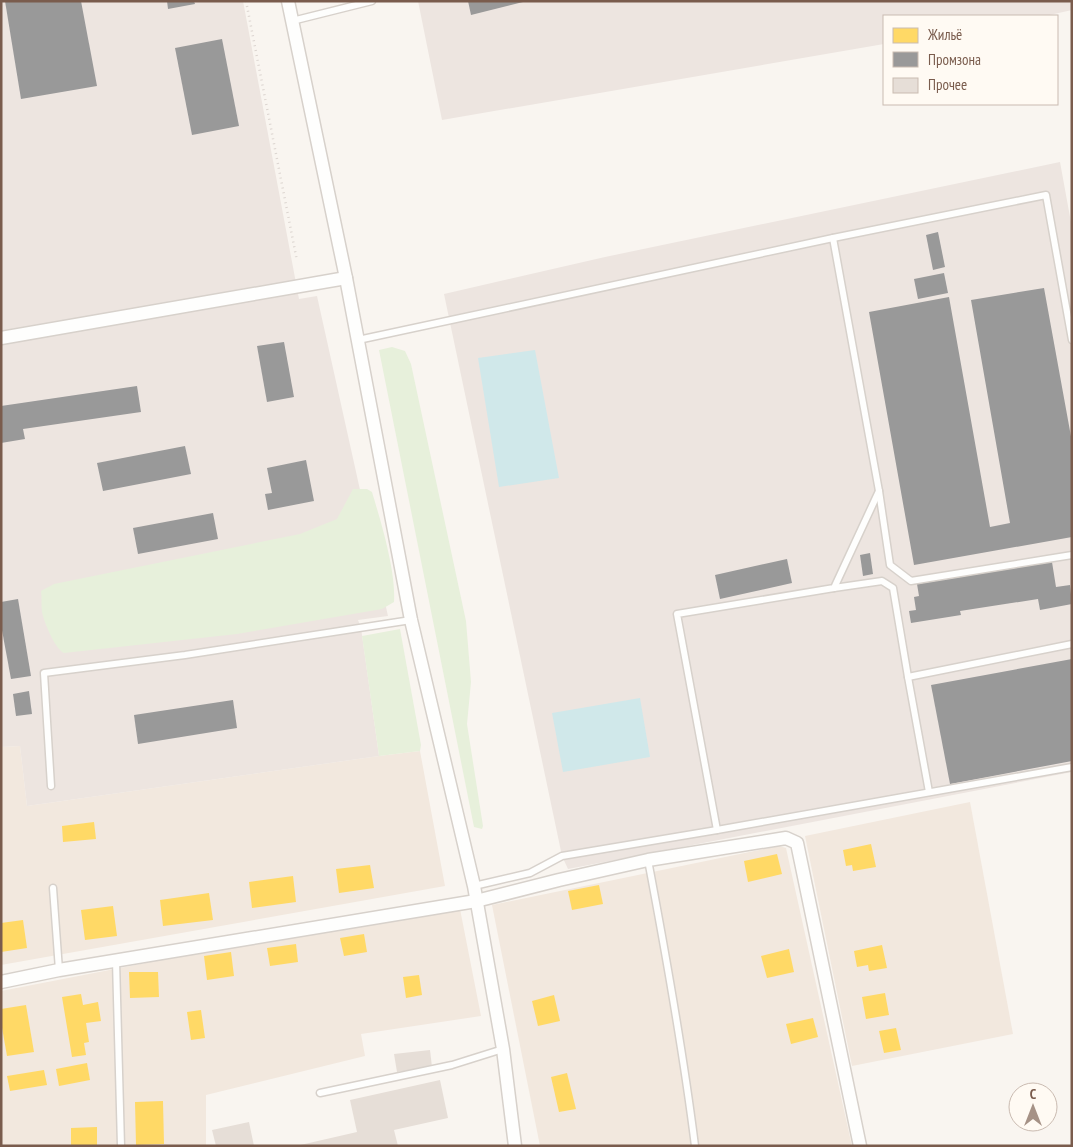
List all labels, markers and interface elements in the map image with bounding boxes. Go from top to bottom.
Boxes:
legend [883,15,1058,105]
text: Жильё [927,25,962,44]
text: Промзона [928,50,981,69]
text: Прочее [928,75,967,94]
north arrow [1008,1082,1058,1132]
text: С [1030,1085,1037,1103]

